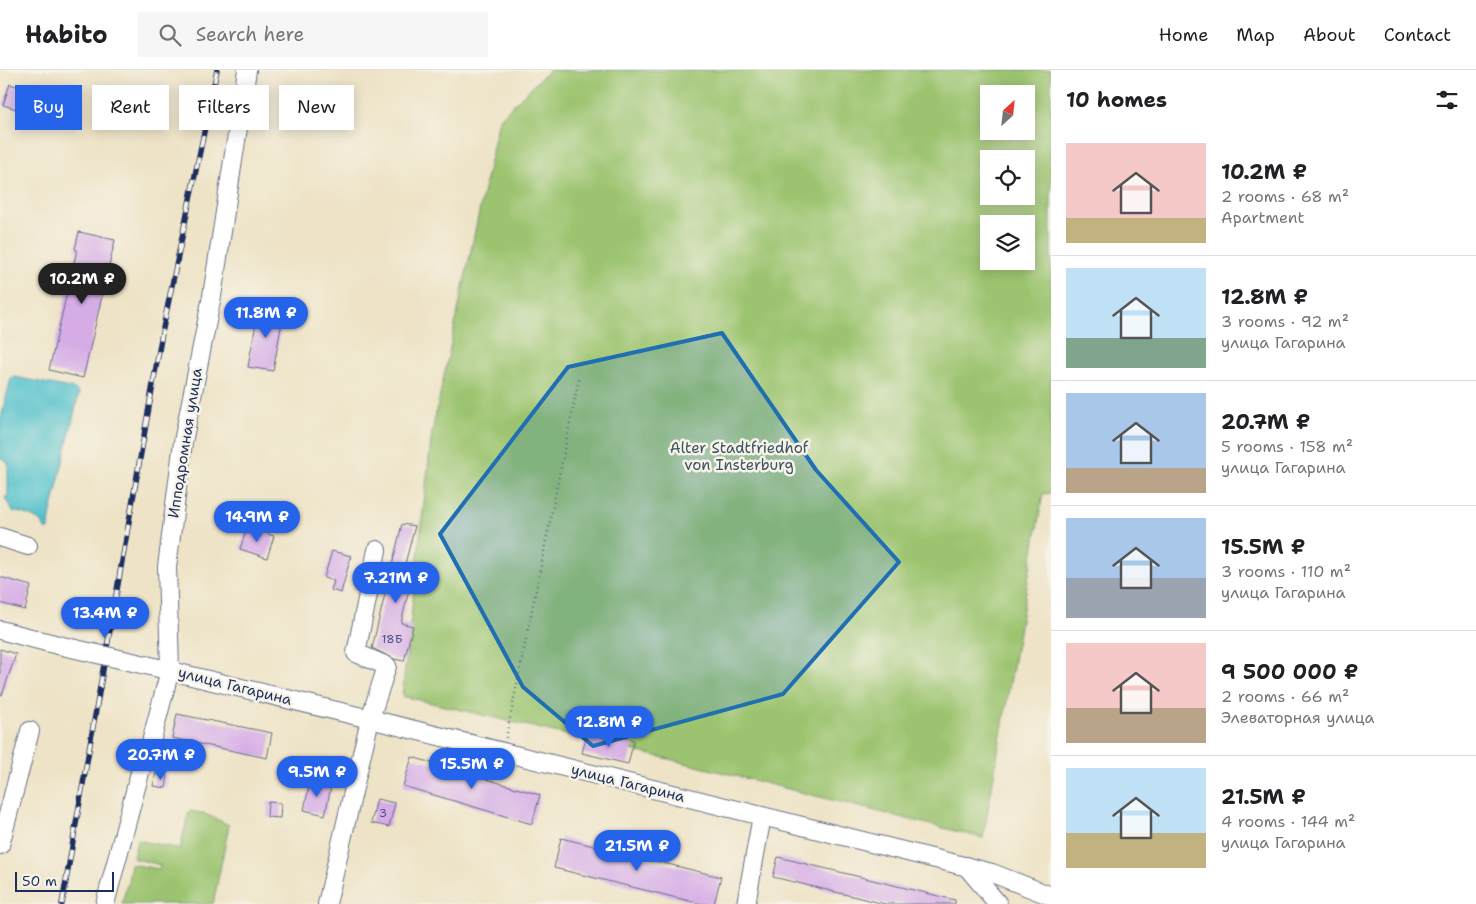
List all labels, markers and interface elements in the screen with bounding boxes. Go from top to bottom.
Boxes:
search box [138,12,488,57]
text: Habito [25,19,108,51]
icon: search [156,21,184,49]
text: Search here [196,22,304,47]
text: Home [1159,23,1208,47]
text: Map [1236,23,1275,47]
text: About [1303,23,1356,47]
text: Contact [1384,23,1451,47]
chip: Buy [15,85,82,130]
chip: Rent [92,85,169,130]
chip: Filters [179,85,269,130]
chip: New [279,85,354,130]
north arrow [980,85,1035,140]
map controls [980,85,1035,270]
text: 10 homes [1066,86,1167,114]
icon: filters [1433,86,1461,114]
button: locate [980,150,1035,205]
text: 10.2M ₽ [1221,158,1307,186]
icon: home [1106,163,1166,223]
text: 2 rooms · 68 m² [1221,186,1349,207]
text: Apartment [1221,207,1304,228]
button: layers [980,215,1035,270]
pin: 10.2M ₽ [36,262,128,305]
text: 10.2M ₽ [49,268,115,289]
text: 12.8M ₽ [1221,283,1308,311]
icon: home [1106,288,1166,348]
pin: 11.8M ₽ [220,296,312,339]
text: 11.8M ₽ [235,302,297,323]
text: 3 rooms · 92 m² [1221,311,1349,332]
text: улица Гагарина [1221,332,1346,353]
street label: Ипподромная улица [163,366,207,520]
text: 20.7M ₽ [1221,408,1311,436]
icon: home [1106,413,1166,473]
text: 5 rooms · 158 m² [1221,436,1353,457]
park label: Alter Stadtfriedhof von Insterburg [670,438,809,475]
text: улица Гагарина [1221,457,1346,478]
pin: 14.9M ₽ [211,500,303,543]
text: 14.9M ₽ [225,506,289,527]
text: 15.5M ₽ [1221,533,1306,561]
icon: home [1106,538,1166,598]
text: 3 rooms · 110 m² [1221,561,1351,582]
pin: 7.21M ₽ [350,562,442,604]
text: 7.21M ₽ [363,567,429,588]
text: улица Гагарина [1221,582,1346,603]
pin: 13.4M ₽ [59,596,151,639]
text: 13.4M ₽ [72,602,138,623]
house number: 18Б [381,631,403,647]
text: 9 500 000 ₽ [1221,658,1359,686]
street label: улица Гагарина [176,662,295,710]
icon: home [1106,663,1166,723]
text: 2 rooms · 66 m² [1221,686,1349,707]
pin: 12.8M ₽ [563,706,655,748]
text: Элеваторная улица [1221,707,1375,728]
text: 12.8M ₽ [576,711,642,732]
pin: 20.7M ₽ [115,738,207,781]
text: 20.7M ₽ [127,744,195,765]
pin: 15.5M ₽ [426,748,518,790]
text: 15.5M ₽ [440,753,504,774]
pin: 9.5M ₽ [276,756,358,798]
street label: улица Гагарина [569,759,688,807]
text: 9.5M ₽ [288,761,346,782]
text: 21.5M ₽ [1221,783,1306,811]
icon: home [1106,788,1166,848]
house number: 3 [379,805,387,821]
text: 4 rooms · 144 m² [1221,811,1355,832]
pin: 21.5M ₽ [591,830,683,872]
text: улица Гагарина [1221,832,1346,853]
text: 21.5M ₽ [605,835,669,856]
scale bar [15,869,114,892]
text: 50 m [22,872,57,890]

